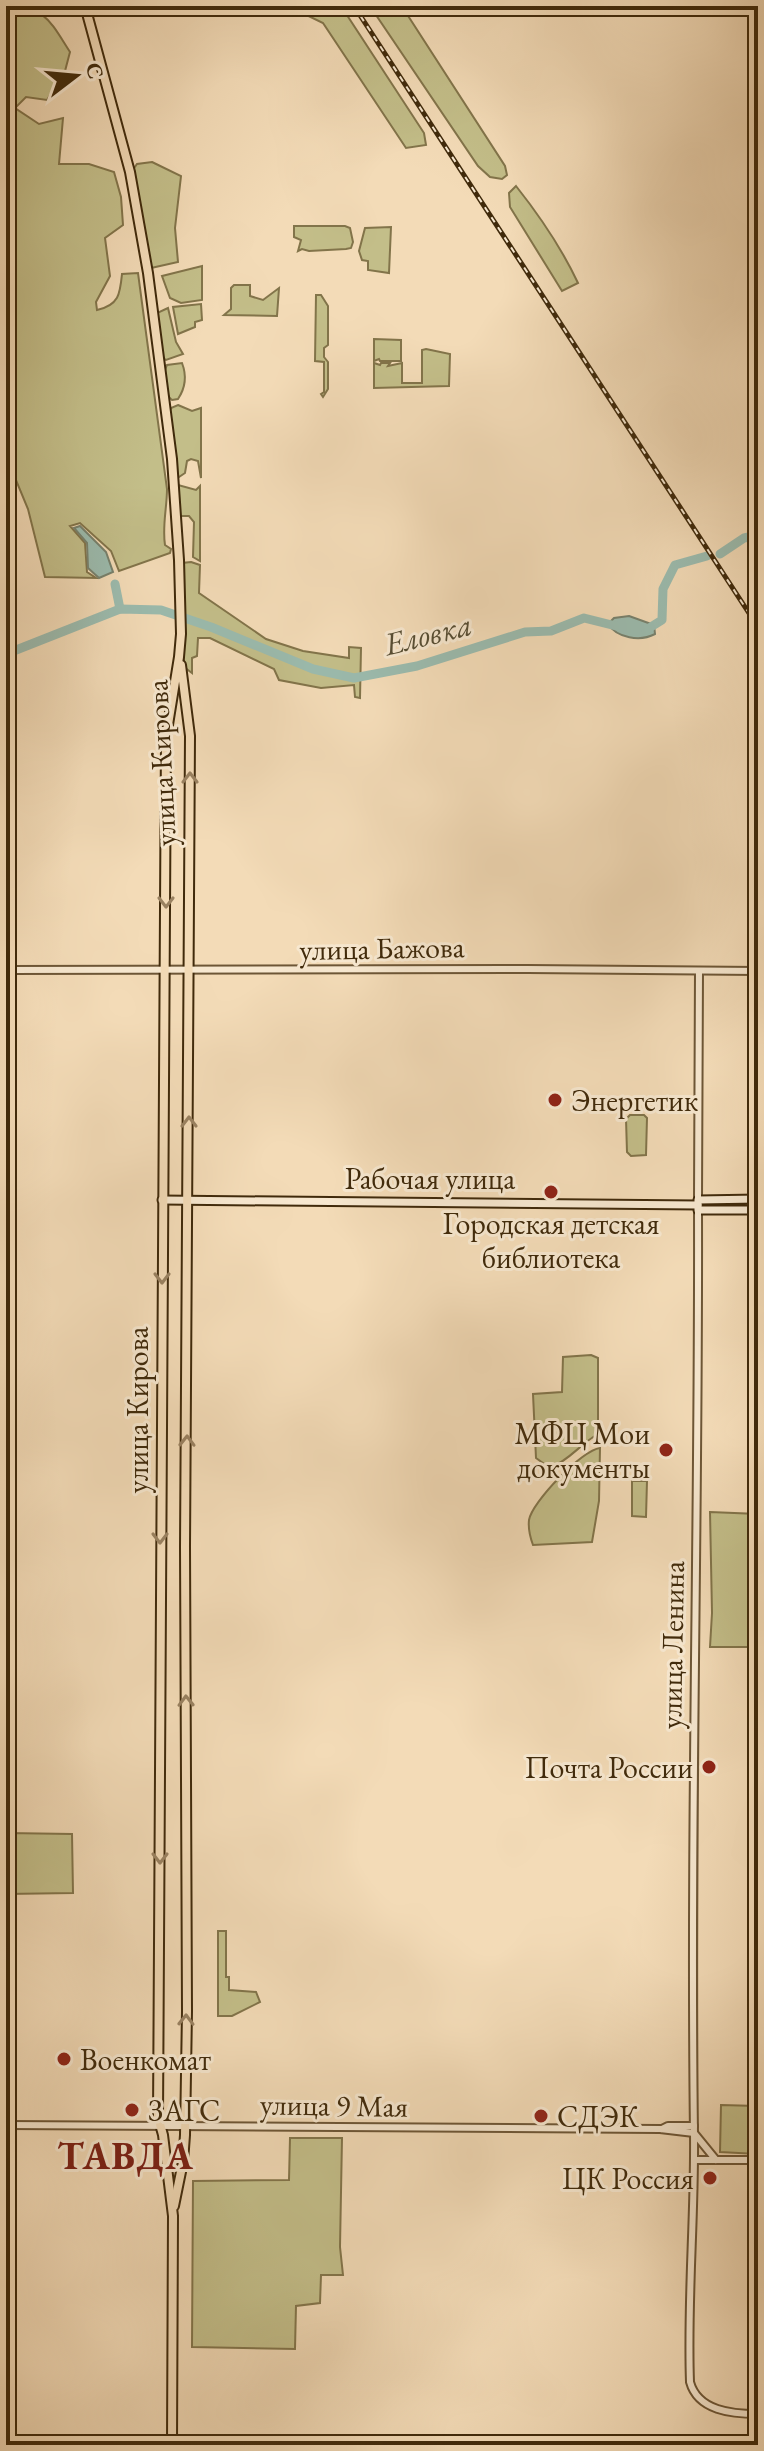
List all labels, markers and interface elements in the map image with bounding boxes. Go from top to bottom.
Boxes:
north arrow [36,36,116,116]
text: С [79,59,111,82]
water label: Еловка [378,603,476,666]
street label: улица Кирова [137,679,185,847]
one-way arrow [181,771,199,784]
one-way arrow [157,896,175,909]
street label: улица Бажова [299,927,465,969]
place label: Энергетик [571,1081,698,1120]
marker: Энергетик [546,1091,564,1109]
one-way arrow [180,1115,198,1128]
street label: Рабочая улица [345,1159,515,1198]
marker: Городская детская библиотека [542,1183,560,1201]
place label: Городская детская библиотека [443,1204,659,1277]
one-way arrow [153,1272,171,1285]
street label: улица Кирова [118,1327,157,1493]
place label: МФЦ Мои документы [514,1414,650,1487]
one-way arrow [178,1434,195,1447]
marker: МФЦ Мои документы [657,1441,675,1459]
one-way arrow [151,1532,169,1545]
street label: улица Ленина [651,1561,693,1729]
one-way arrow [177,1694,195,1707]
place label: Почта России [525,1748,693,1787]
marker: Почта России [700,1758,718,1776]
one-way arrow [151,1852,169,1865]
one-way arrow [178,2013,195,2026]
place label: Военкомат [80,2040,211,2079]
marker: Военкомат [55,2050,73,2068]
street label: улица 9 Мая [260,2084,408,2126]
place label: ЗАГС [148,2091,220,2130]
place label: СДЭК [557,2097,639,2136]
marker: ЗАГС [123,2101,141,2119]
marker: СДЭК [532,2107,550,2125]
district label: ТАВДА [57,2131,195,2180]
place label: ЦК Россия [562,2159,694,2198]
marker: ЦК Россия [701,2169,719,2187]

